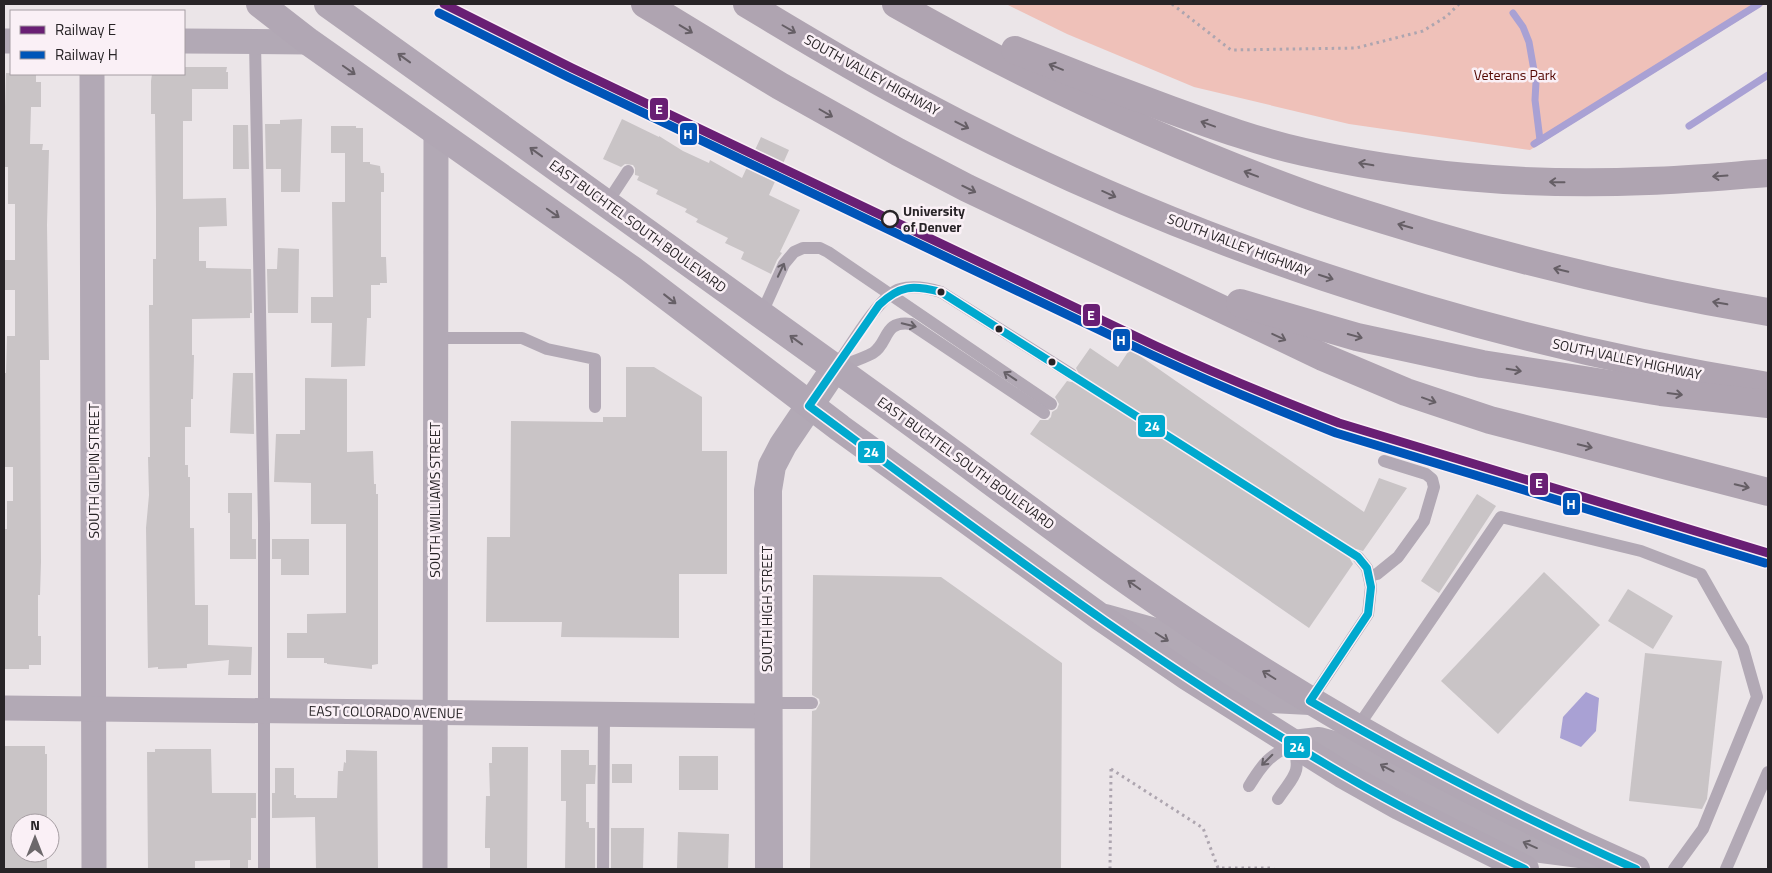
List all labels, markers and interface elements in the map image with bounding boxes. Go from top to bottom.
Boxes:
legend [10,10,185,75]
text: Railway E [55,18,116,41]
one-way arrow [781,24,796,34]
one-way arrow [679,25,693,35]
street label: SOUTH VALLEY HIGHWAY [801,29,944,121]
text: Railway H [55,43,118,66]
one-way arrow [397,53,411,63]
one-way arrow [1049,61,1064,71]
park label: Veterans Park [1474,64,1557,85]
one-way arrow [341,65,355,75]
line badge: E [649,97,669,121]
text: E [655,98,663,119]
one-way arrow [818,108,832,118]
one-way arrow [1201,119,1217,128]
one-way arrow [954,120,969,130]
line badge: H [679,122,698,146]
text: H [683,123,693,144]
one-way arrow [530,147,543,158]
street label: EAST BUCHTEL SOUTH BOULEVARD [545,154,731,297]
one-way arrow [1358,158,1374,168]
one-way arrow [1244,169,1259,178]
one-way arrow [1712,172,1728,181]
one-way arrow [1550,177,1566,186]
one-way arrow [961,184,976,194]
one-way arrow [1101,189,1116,199]
place label: University of Denver [903,200,965,237]
one-way arrow [546,208,559,219]
street label: SOUTH VALLEY HIGHWAY [1165,208,1314,282]
marker: University of Denver [881,210,899,228]
one-way arrow [1397,221,1413,231]
one-way arrow [777,263,786,278]
one-way arrow [1554,265,1570,274]
one-way arrow [1317,273,1333,282]
unlabelled marker [936,287,946,297]
one-way arrow [663,293,676,304]
one-way arrow [1713,298,1729,308]
line badge: E [1082,303,1101,327]
text: E [1087,304,1095,325]
one-way arrow [901,321,917,330]
unlabelled marker [994,324,1004,334]
line badge: H [1112,328,1131,352]
text: H [1116,329,1126,350]
one-way arrow [1272,332,1287,342]
one-way arrow [1347,332,1363,341]
street label: SOUTH VALLEY HIGHWAY [1551,332,1704,385]
one-way arrow [789,335,803,345]
unlabelled marker [1047,357,1057,367]
one-way arrow [1506,365,1522,375]
one-way arrow [1004,371,1018,381]
one-way arrow [1666,389,1682,399]
street label: EAST BUCHTEL SOUTH BOULEVARD [873,391,1059,534]
one-way arrow [1421,396,1436,405]
street label: SOUTH GILPIN STREET [83,403,104,539]
line badge: 24 [1137,414,1166,438]
text: 24 [1144,415,1160,436]
street label: SOUTH WILLIAMS STREET [424,422,445,578]
line badge: 24 [857,440,886,464]
text: 24 [863,441,879,462]
one-way arrow [1577,441,1593,451]
line badge: E [1529,472,1549,496]
text: E [1535,472,1543,493]
one-way arrow [1734,482,1750,491]
line badge: H [1562,492,1581,516]
text: H [1566,493,1576,514]
street label: SOUTH HIGH STREET [756,545,777,672]
one-way arrow [1127,580,1141,590]
one-way arrow [1154,632,1168,642]
one-way arrow [1262,669,1276,680]
street label: EAST COLORADO AVENUE [309,700,464,723]
line badge: 24 [1283,735,1311,759]
text: 24 [1289,736,1305,757]
one-way arrow [1261,754,1273,767]
one-way arrow [1379,763,1394,773]
north arrow [10,813,60,863]
text: N [30,814,40,835]
one-way arrow [1523,840,1538,849]

